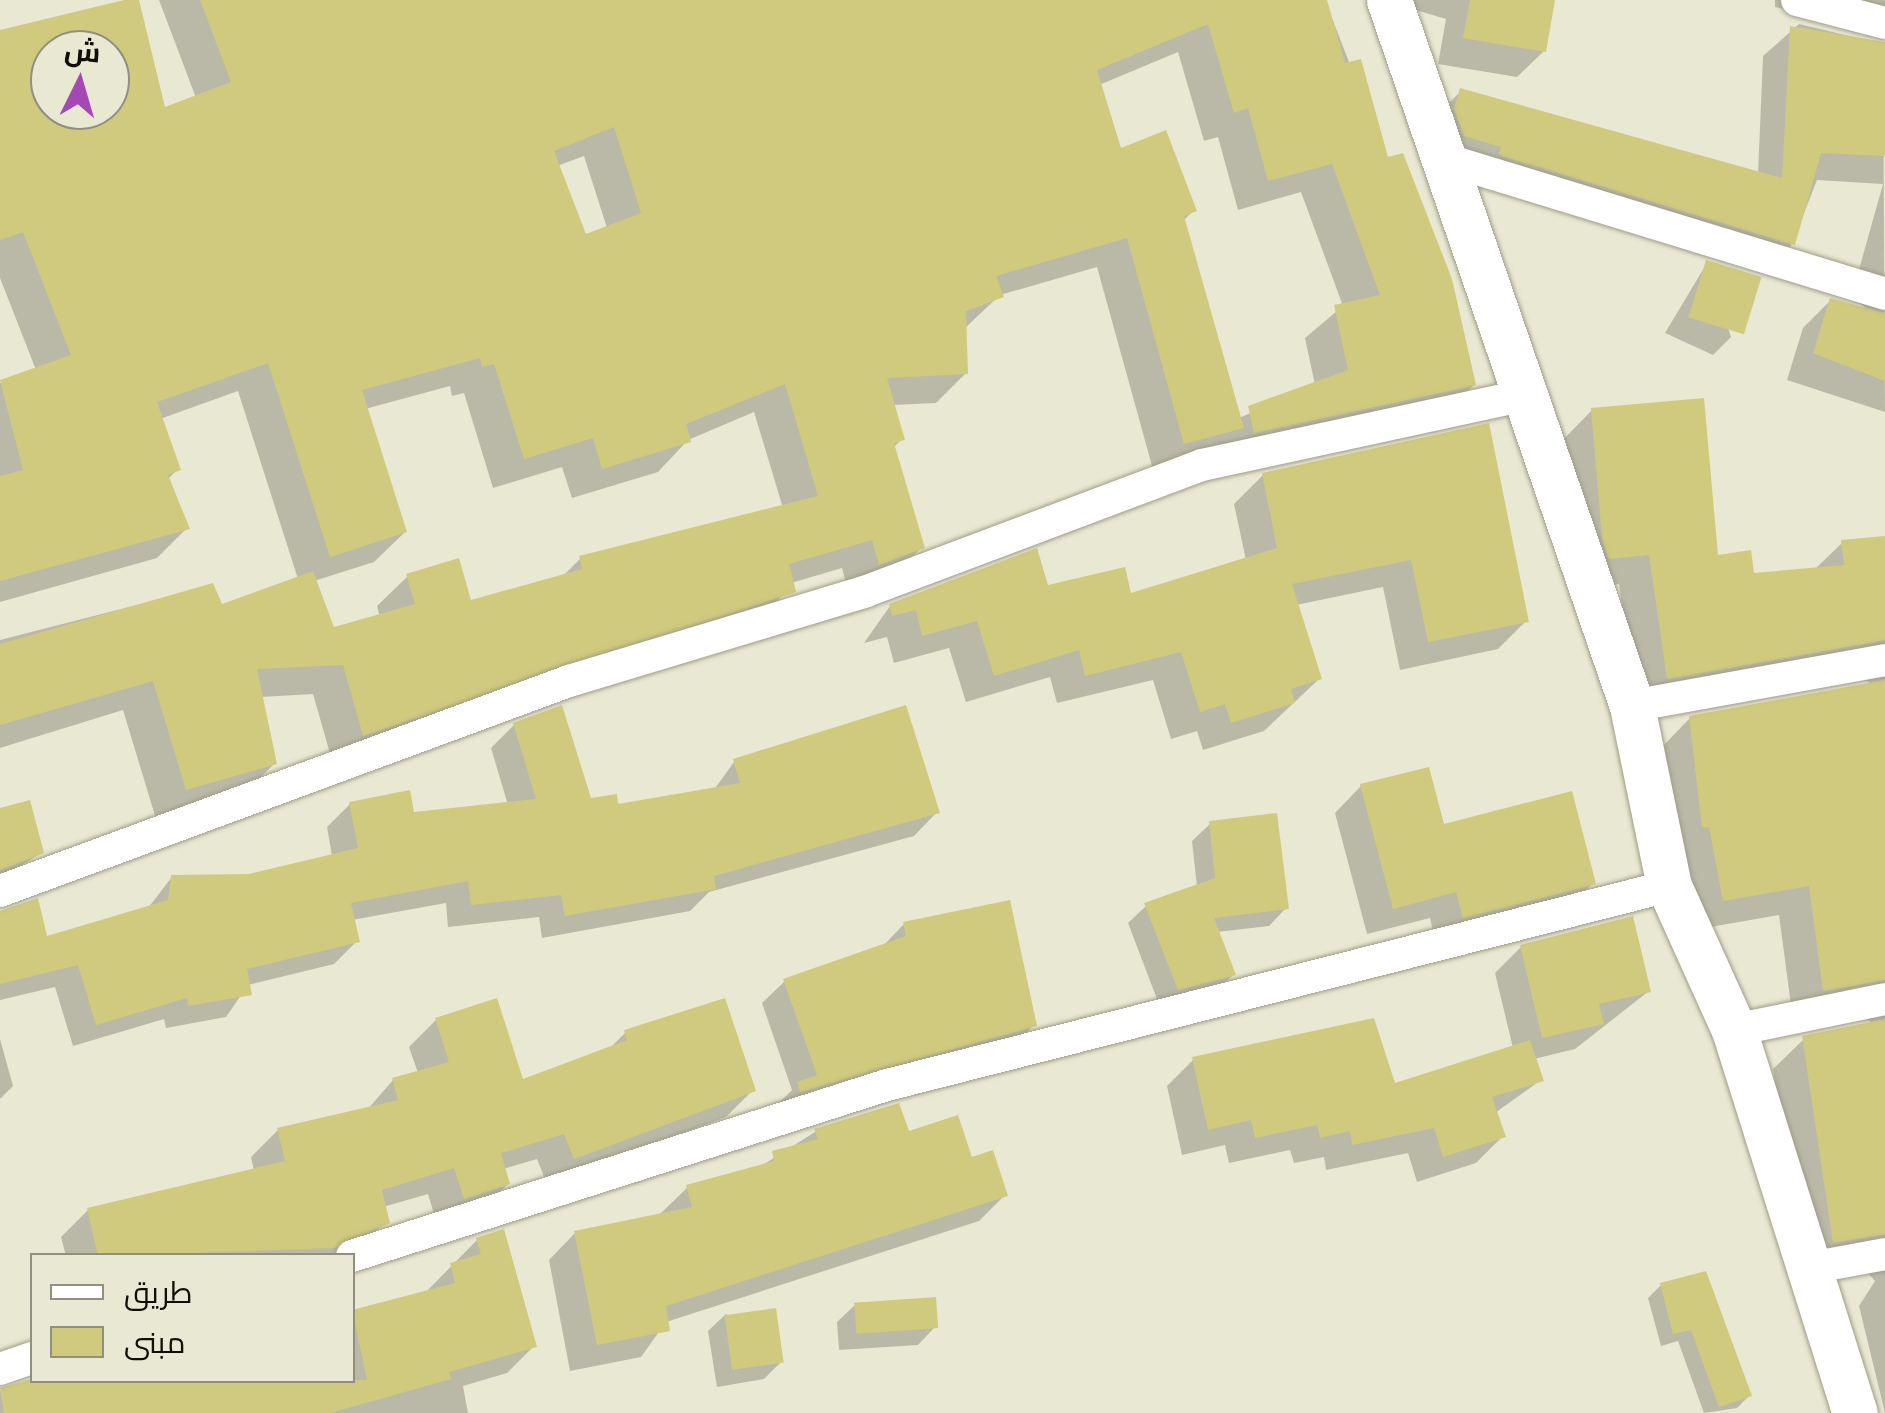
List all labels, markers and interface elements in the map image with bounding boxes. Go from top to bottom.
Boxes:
north arrow [30,30,130,130]
text: ش [63,34,102,70]
legend [30,1253,355,1383]
text: طريق [124,1275,193,1310]
text: مبنى [124,1325,185,1360]

